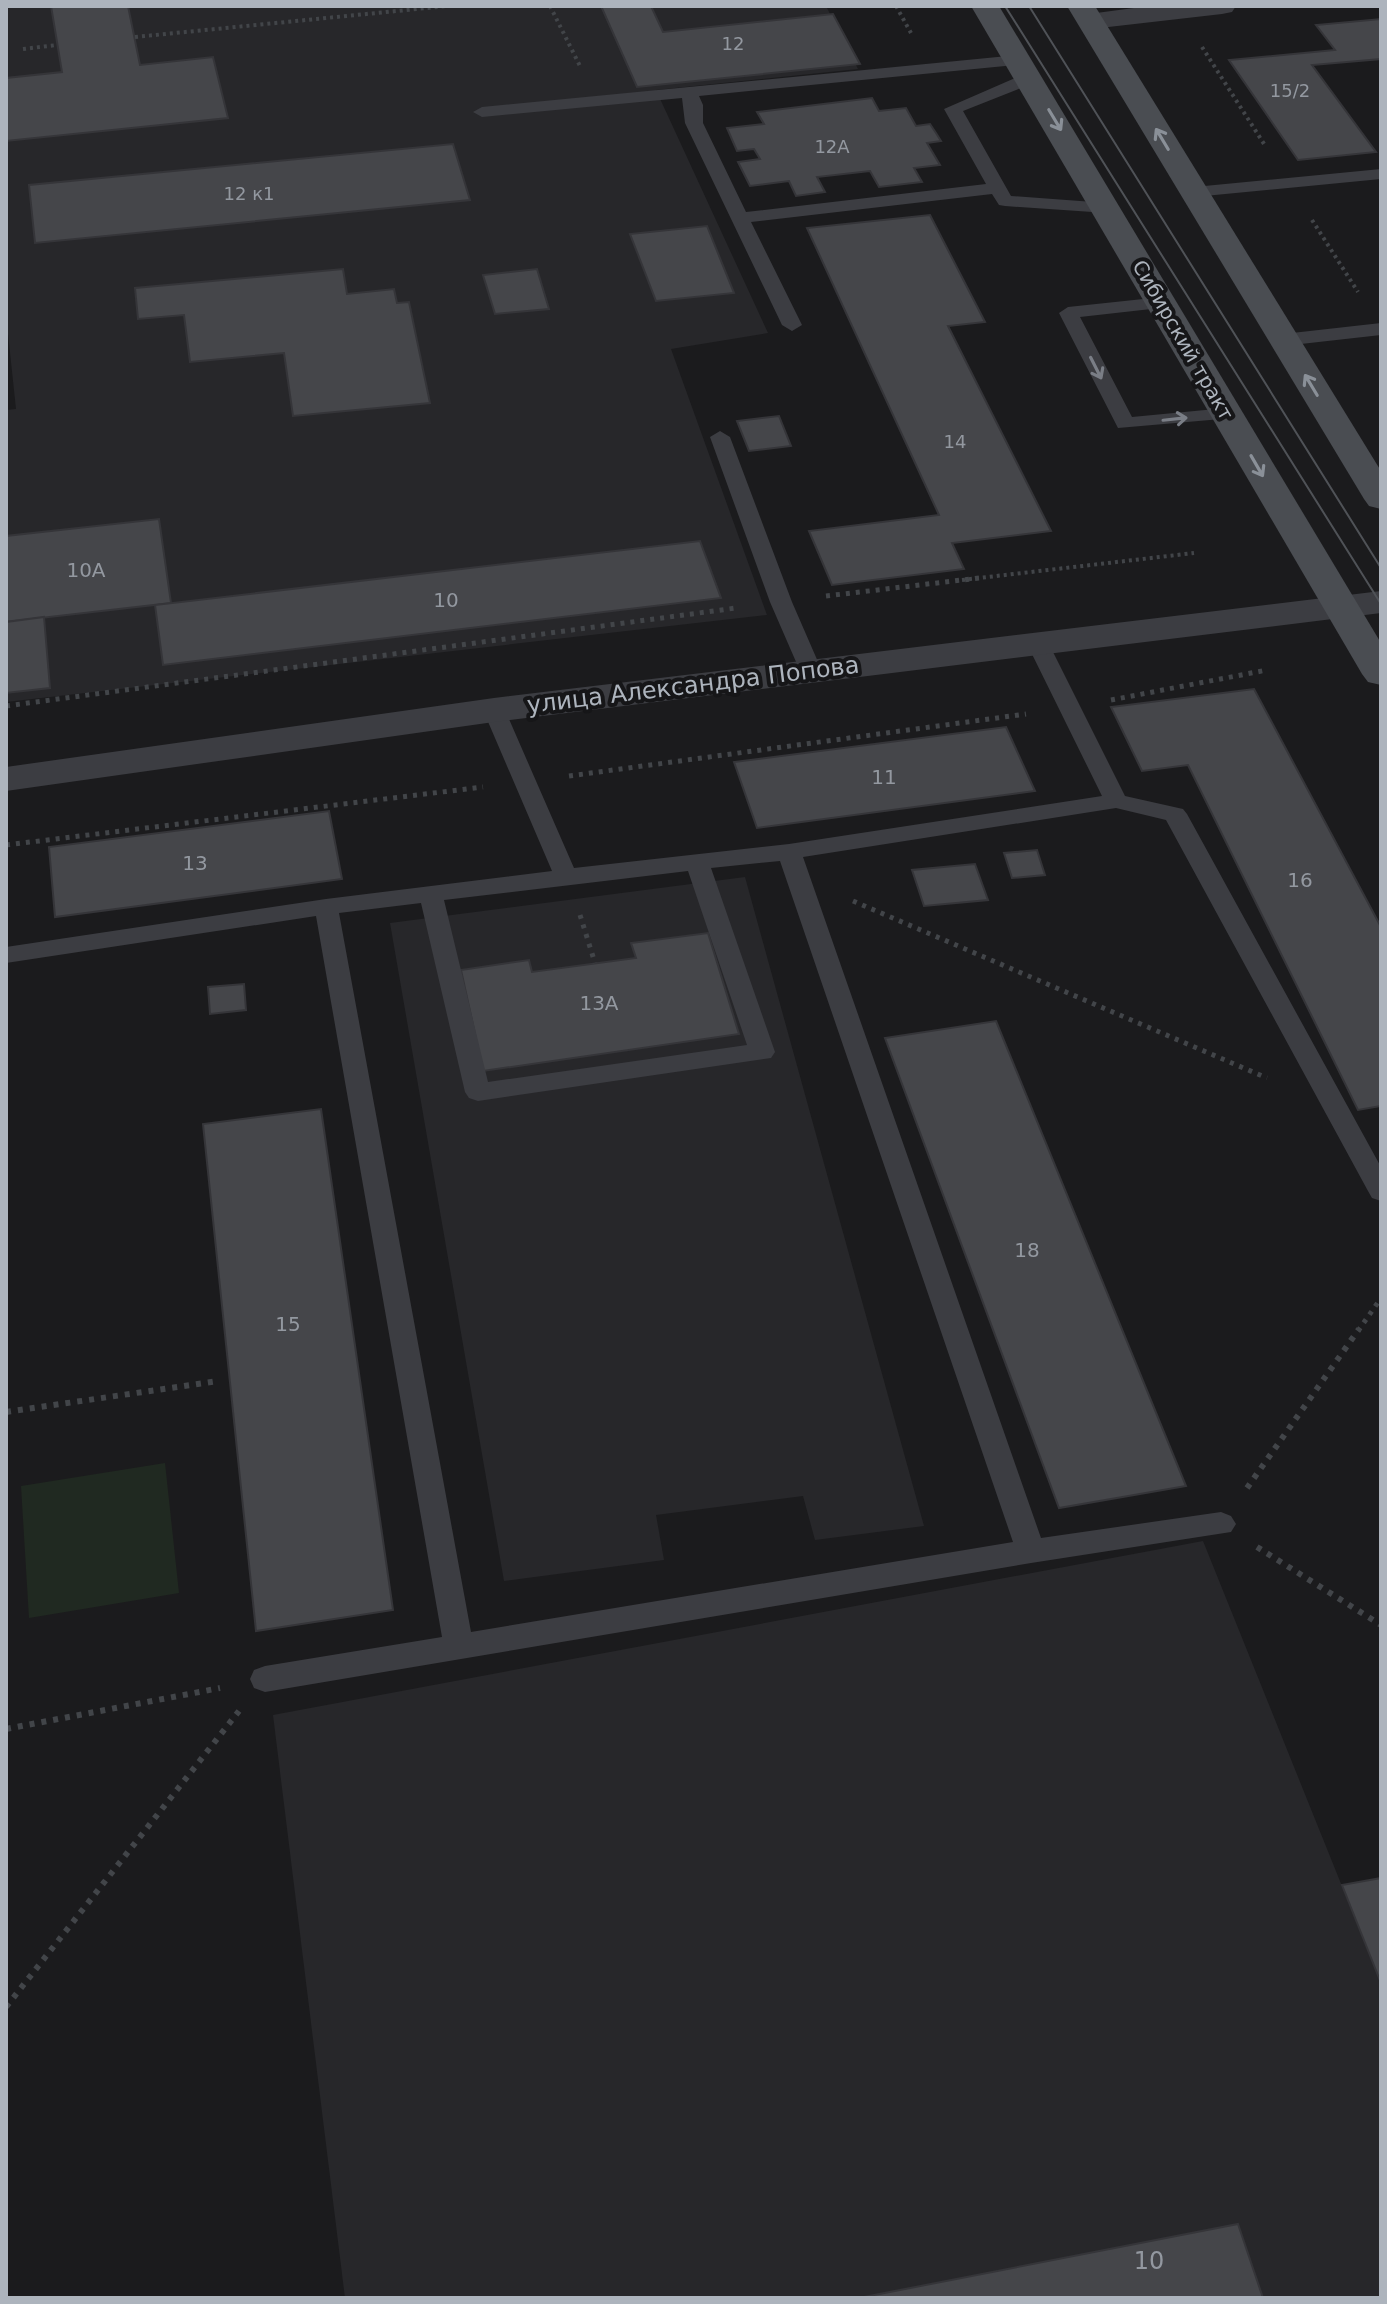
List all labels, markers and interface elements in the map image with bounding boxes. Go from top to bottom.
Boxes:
house number: 12 [722,33,744,54]
house number: 15/2 [1270,80,1310,101]
one-way arrow [1047,108,1063,131]
one-way arrow [1154,128,1170,151]
house number: 12А [814,136,850,157]
house number: 12 к1 [224,183,274,204]
street label: Сибирский тракт [1127,256,1239,425]
one-way arrow [1089,356,1105,380]
one-way arrow [1303,374,1319,397]
one-way arrow [1162,411,1188,426]
house number: 14 [944,431,966,452]
one-way arrow [1249,454,1265,477]
house number: 10А [66,558,106,582]
house number: 10 [433,588,459,612]
street label: улица Александра Попова [525,651,861,719]
house number: 11 [871,765,897,789]
house number: 13 [182,851,208,875]
house number: 16 [1287,868,1313,892]
house number: 13А [579,991,619,1015]
house number: 18 [1014,1238,1040,1262]
house number: 15 [275,1312,301,1336]
house number: 10 [1134,2247,1164,2275]

